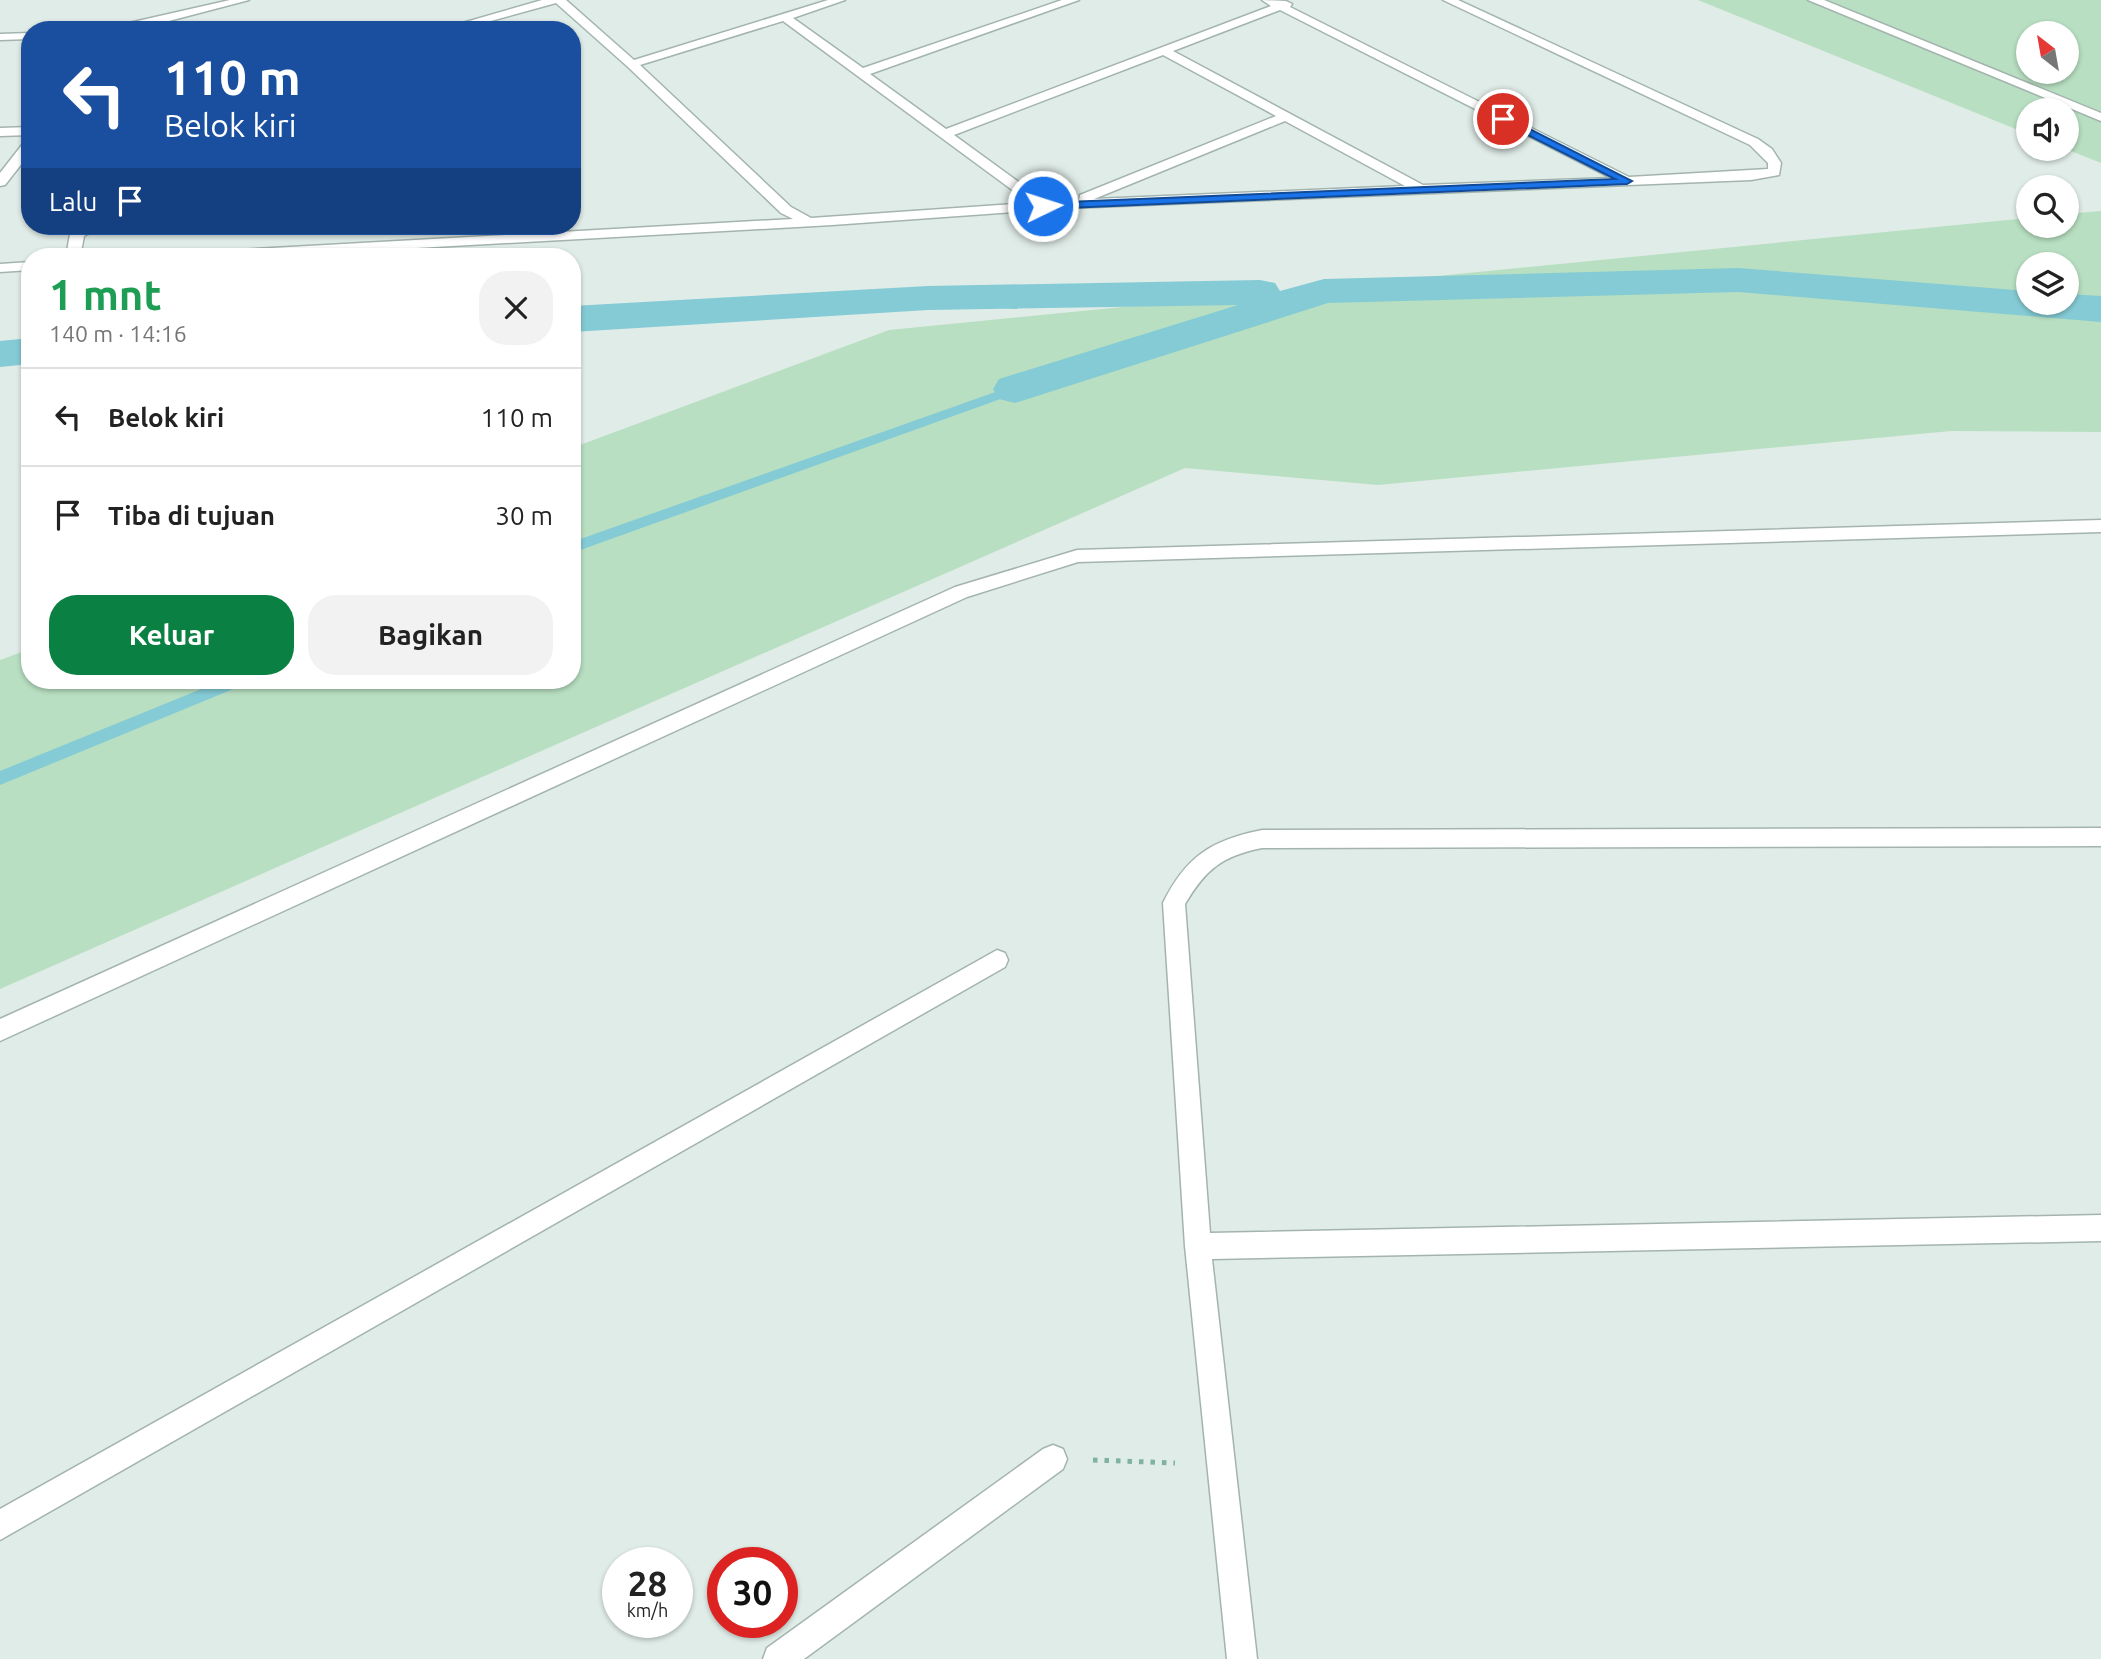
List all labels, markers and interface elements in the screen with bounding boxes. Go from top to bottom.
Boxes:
north arrow [2016,21,2079,84]
map controls [2016,21,2079,315]
icon: left [49,49,140,140]
text: 110 m [164,49,301,104]
pin [1473,89,1533,149]
button: sound [2016,98,2079,161]
icon: arrive [1484,100,1522,138]
text: Belok kiri [164,107,296,143]
position arrow [1006,169,1080,243]
button: search [2016,175,2079,238]
icon: arrive [111,182,149,220]
text: Lalu [49,187,97,216]
button: layers [2016,252,2079,315]
text: 1 mnt [49,271,162,318]
button: close [479,271,553,345]
text: 140 m · 14:16 [49,321,187,346]
icon: left [49,398,87,436]
text: Belok kiri [108,403,224,432]
text: 110 m [481,403,553,432]
icon: arrive [49,496,87,534]
text: Tiba di tujuan [108,501,275,530]
text: 30 m [495,501,553,530]
button: Keluar [49,595,294,675]
button: Bagikan [308,595,553,675]
speed limit sign: 30 [707,1547,798,1638]
text: 28 [628,1563,667,1603]
text: km/h [627,1600,668,1620]

